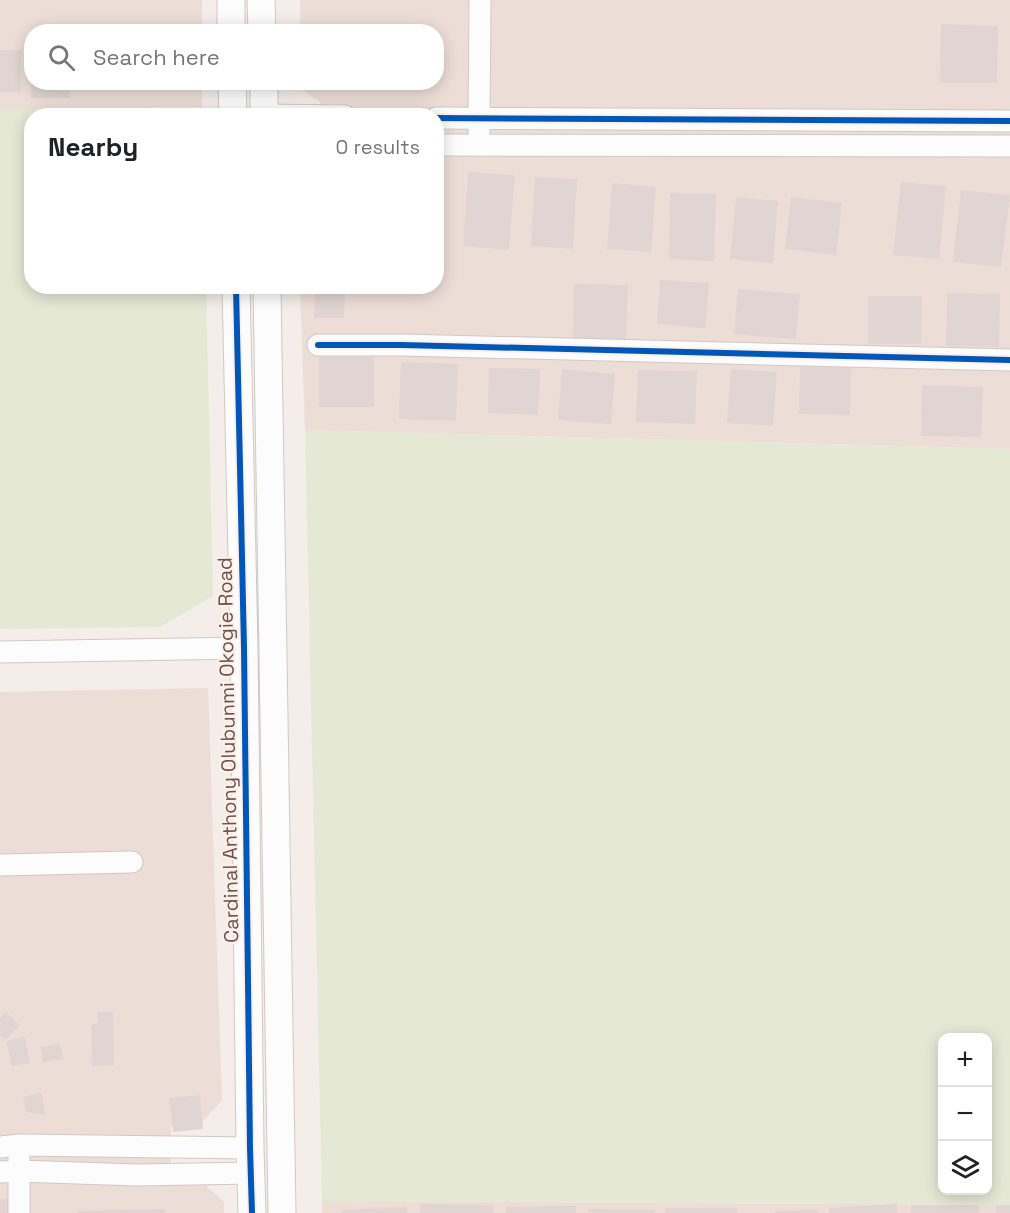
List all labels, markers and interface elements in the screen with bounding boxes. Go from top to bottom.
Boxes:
search box [24,24,444,90]
icon: search [45,41,78,74]
text: Search here [93,43,220,71]
text: Nearby [48,130,138,164]
text: 0 results [336,134,420,160]
street label: Cardinal Anthony Olubunmi Okogie Road [212,557,244,943]
map controls [938,1033,992,1195]
button: + [938,1033,992,1087]
button: − [938,1087,992,1141]
button: layers [938,1141,992,1195]

